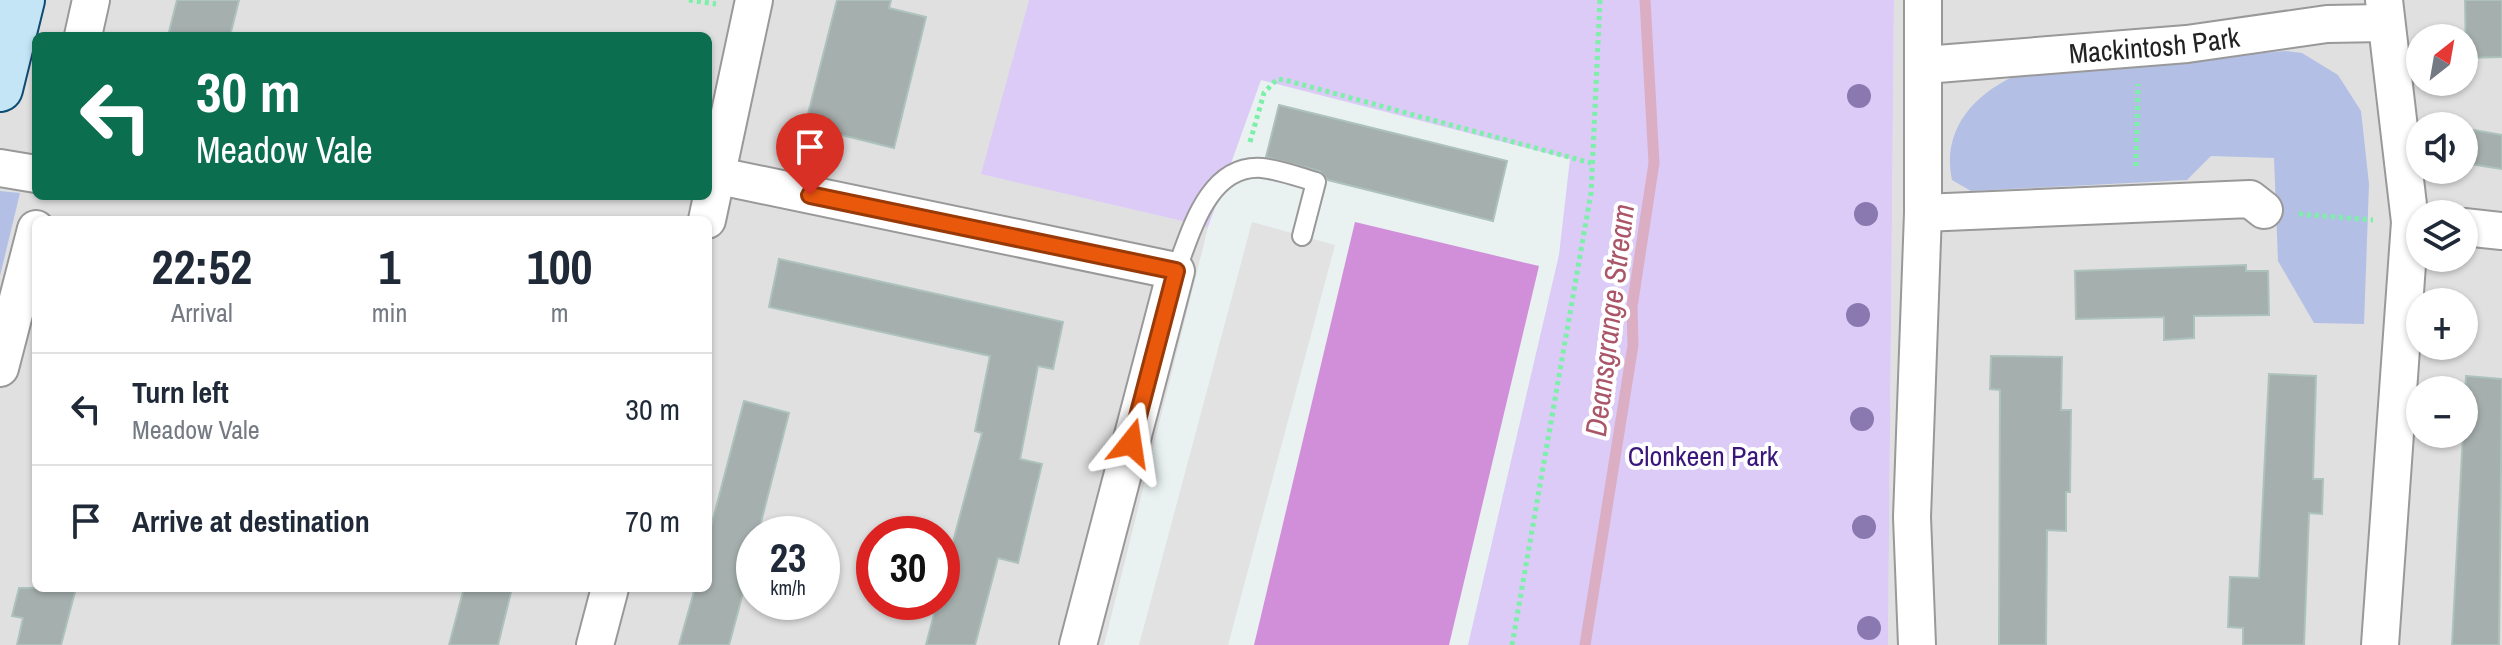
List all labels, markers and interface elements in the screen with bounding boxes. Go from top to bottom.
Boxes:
street label: Mackintosh Park [2067,18,2242,72]
north arrow [2406,24,2478,96]
map controls [2406,24,2478,448]
text: 30 m [196,54,301,129]
icon: left [64,64,168,168]
button: sound [2406,112,2478,184]
pin [776,113,844,195]
icon: arrive [788,125,832,169]
text: Meadow Vale [196,126,373,174]
button: layers [2406,200,2478,272]
water label: Deansgrange Stream [1575,202,1643,438]
text: 22:52 [152,234,252,299]
text: 1 [379,234,400,299]
text: 100 [527,234,592,299]
button: + [2406,288,2478,360]
text: Arrival [171,295,233,330]
text: min [372,295,407,330]
text: m [551,295,569,330]
text: Turn left [132,372,229,412]
button: − [2406,376,2478,448]
icon: left [64,387,108,431]
text: 30 m [625,389,680,429]
position arrow [1089,401,1173,485]
text: Meadow Vale [132,412,260,447]
park label: Clonkeen Park [1628,437,1779,475]
icon: arrive [64,499,108,543]
text: Arrive at destination [132,501,370,541]
text: 70 m [625,501,680,541]
speed limit sign: 30 [856,516,960,620]
text: 23 [770,531,806,584]
text: km/h [770,574,806,601]

